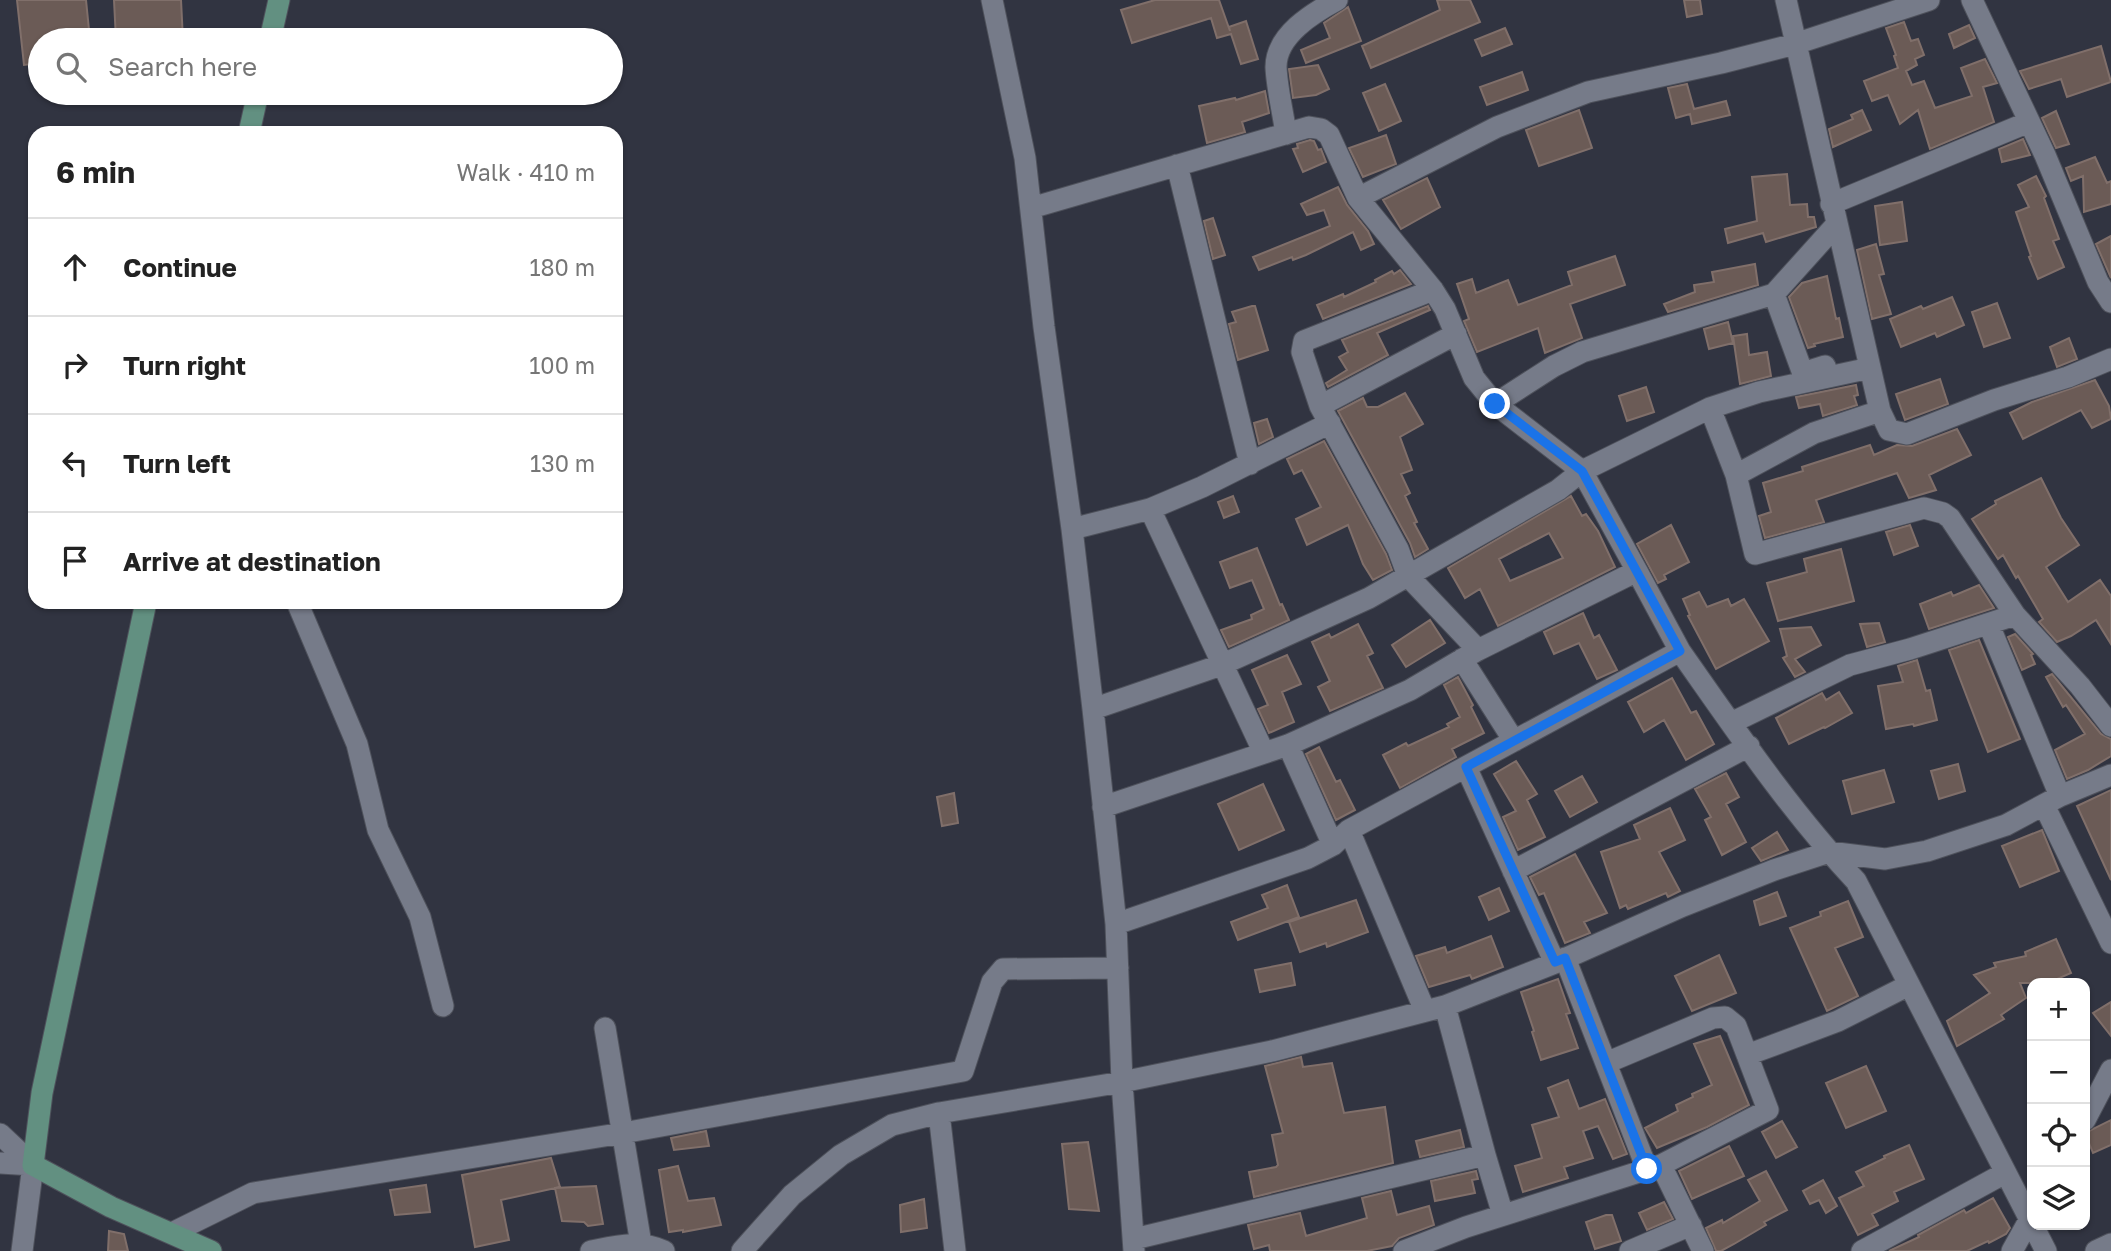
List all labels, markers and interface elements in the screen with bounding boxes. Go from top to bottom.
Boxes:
search box [28,28,623,105]
icon: search [52,48,90,86]
text: Search here [108,51,257,82]
text: 6 min [56,154,135,190]
text: Walk · 410 m [457,158,595,186]
icon: ahead [56,248,94,286]
text: Continue [123,252,237,283]
text: 180 m [529,253,595,281]
icon: right [56,346,94,384]
text: Turn right [123,350,246,381]
text: 100 m [529,351,595,379]
route end [1479,388,1510,419]
icon: left [56,444,94,482]
text: Turn left [123,448,231,479]
text: 130 m [530,449,595,477]
icon: arrive [56,542,94,580]
text: Arrive at destination [123,546,381,577]
map controls [2027,978,2090,1230]
button: + [2027,978,2090,1041]
button: − [2027,1041,2090,1104]
button: locate [2027,1104,2090,1167]
route start [1631,1153,1662,1184]
button: layers [2027,1167,2090,1230]

